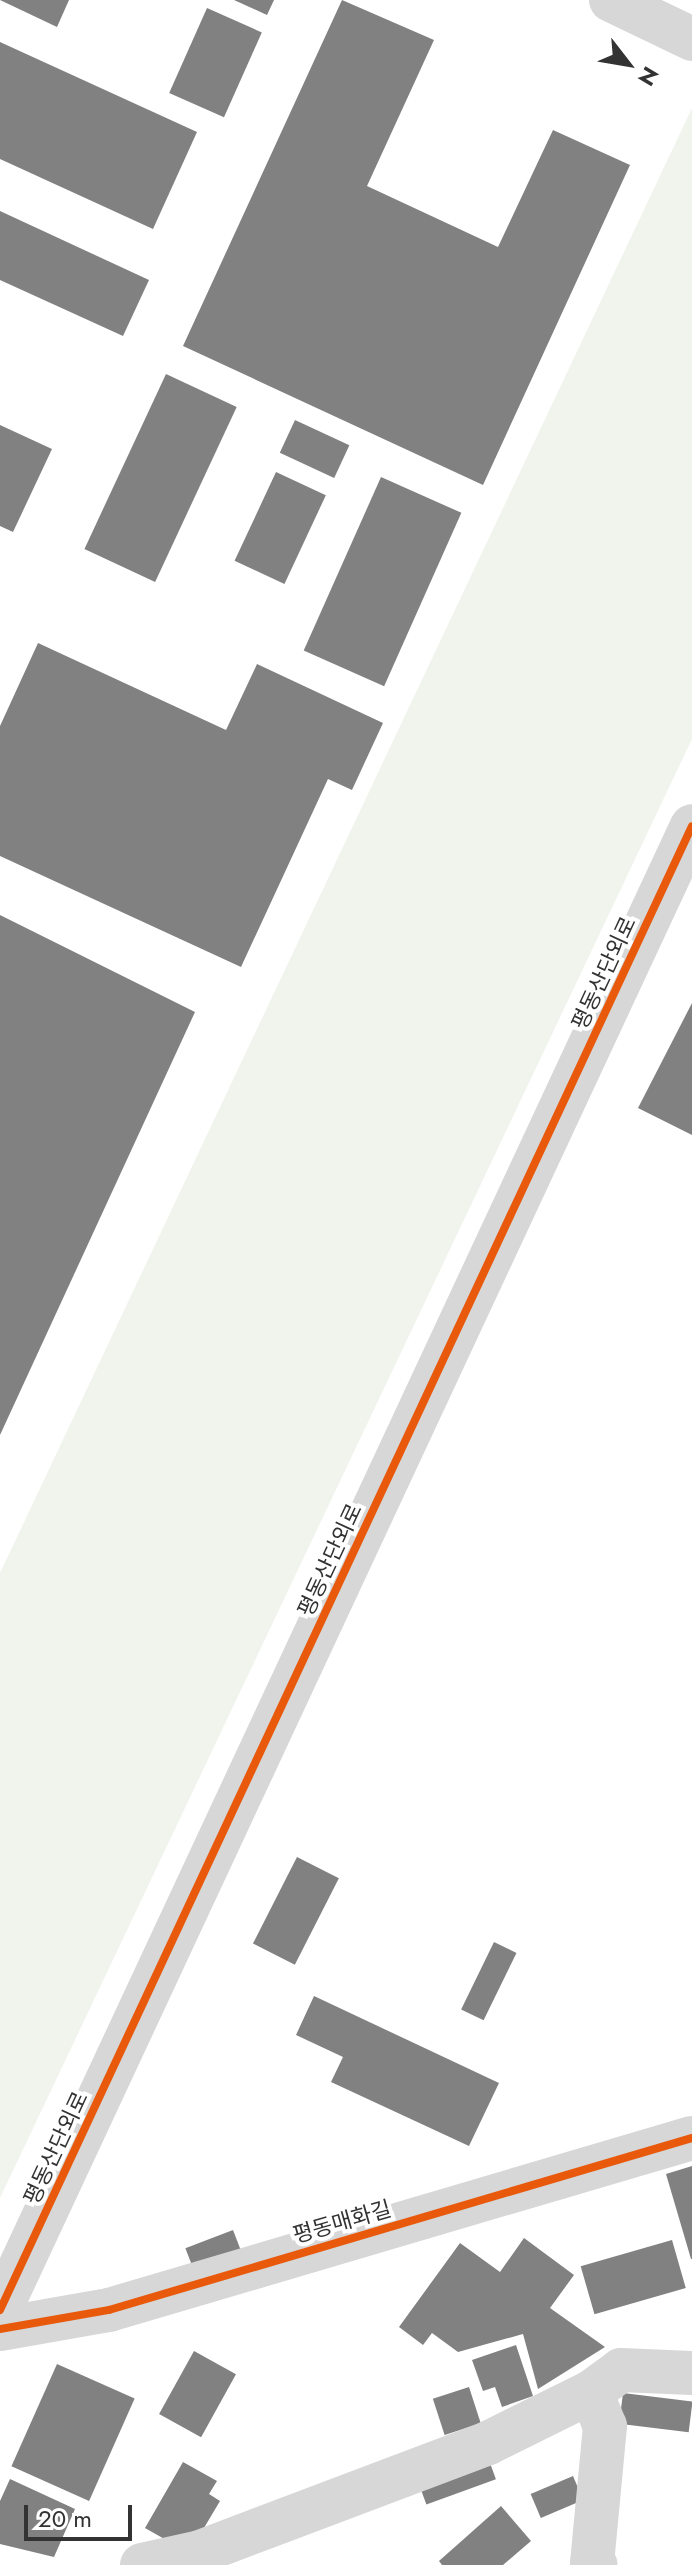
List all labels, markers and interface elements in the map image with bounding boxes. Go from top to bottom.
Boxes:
north arrow [588,24,668,104]
text: N [630,61,667,92]
street label: 평동산단외로 [566,912,642,1034]
street label: 평동산단외로 [292,1499,368,1621]
street label: 평동산단외로 [18,2087,94,2209]
street label: 평동매화길 [290,2195,394,2249]
scale bar [28,2489,136,2539]
text: 20 m [38,2501,92,2536]

